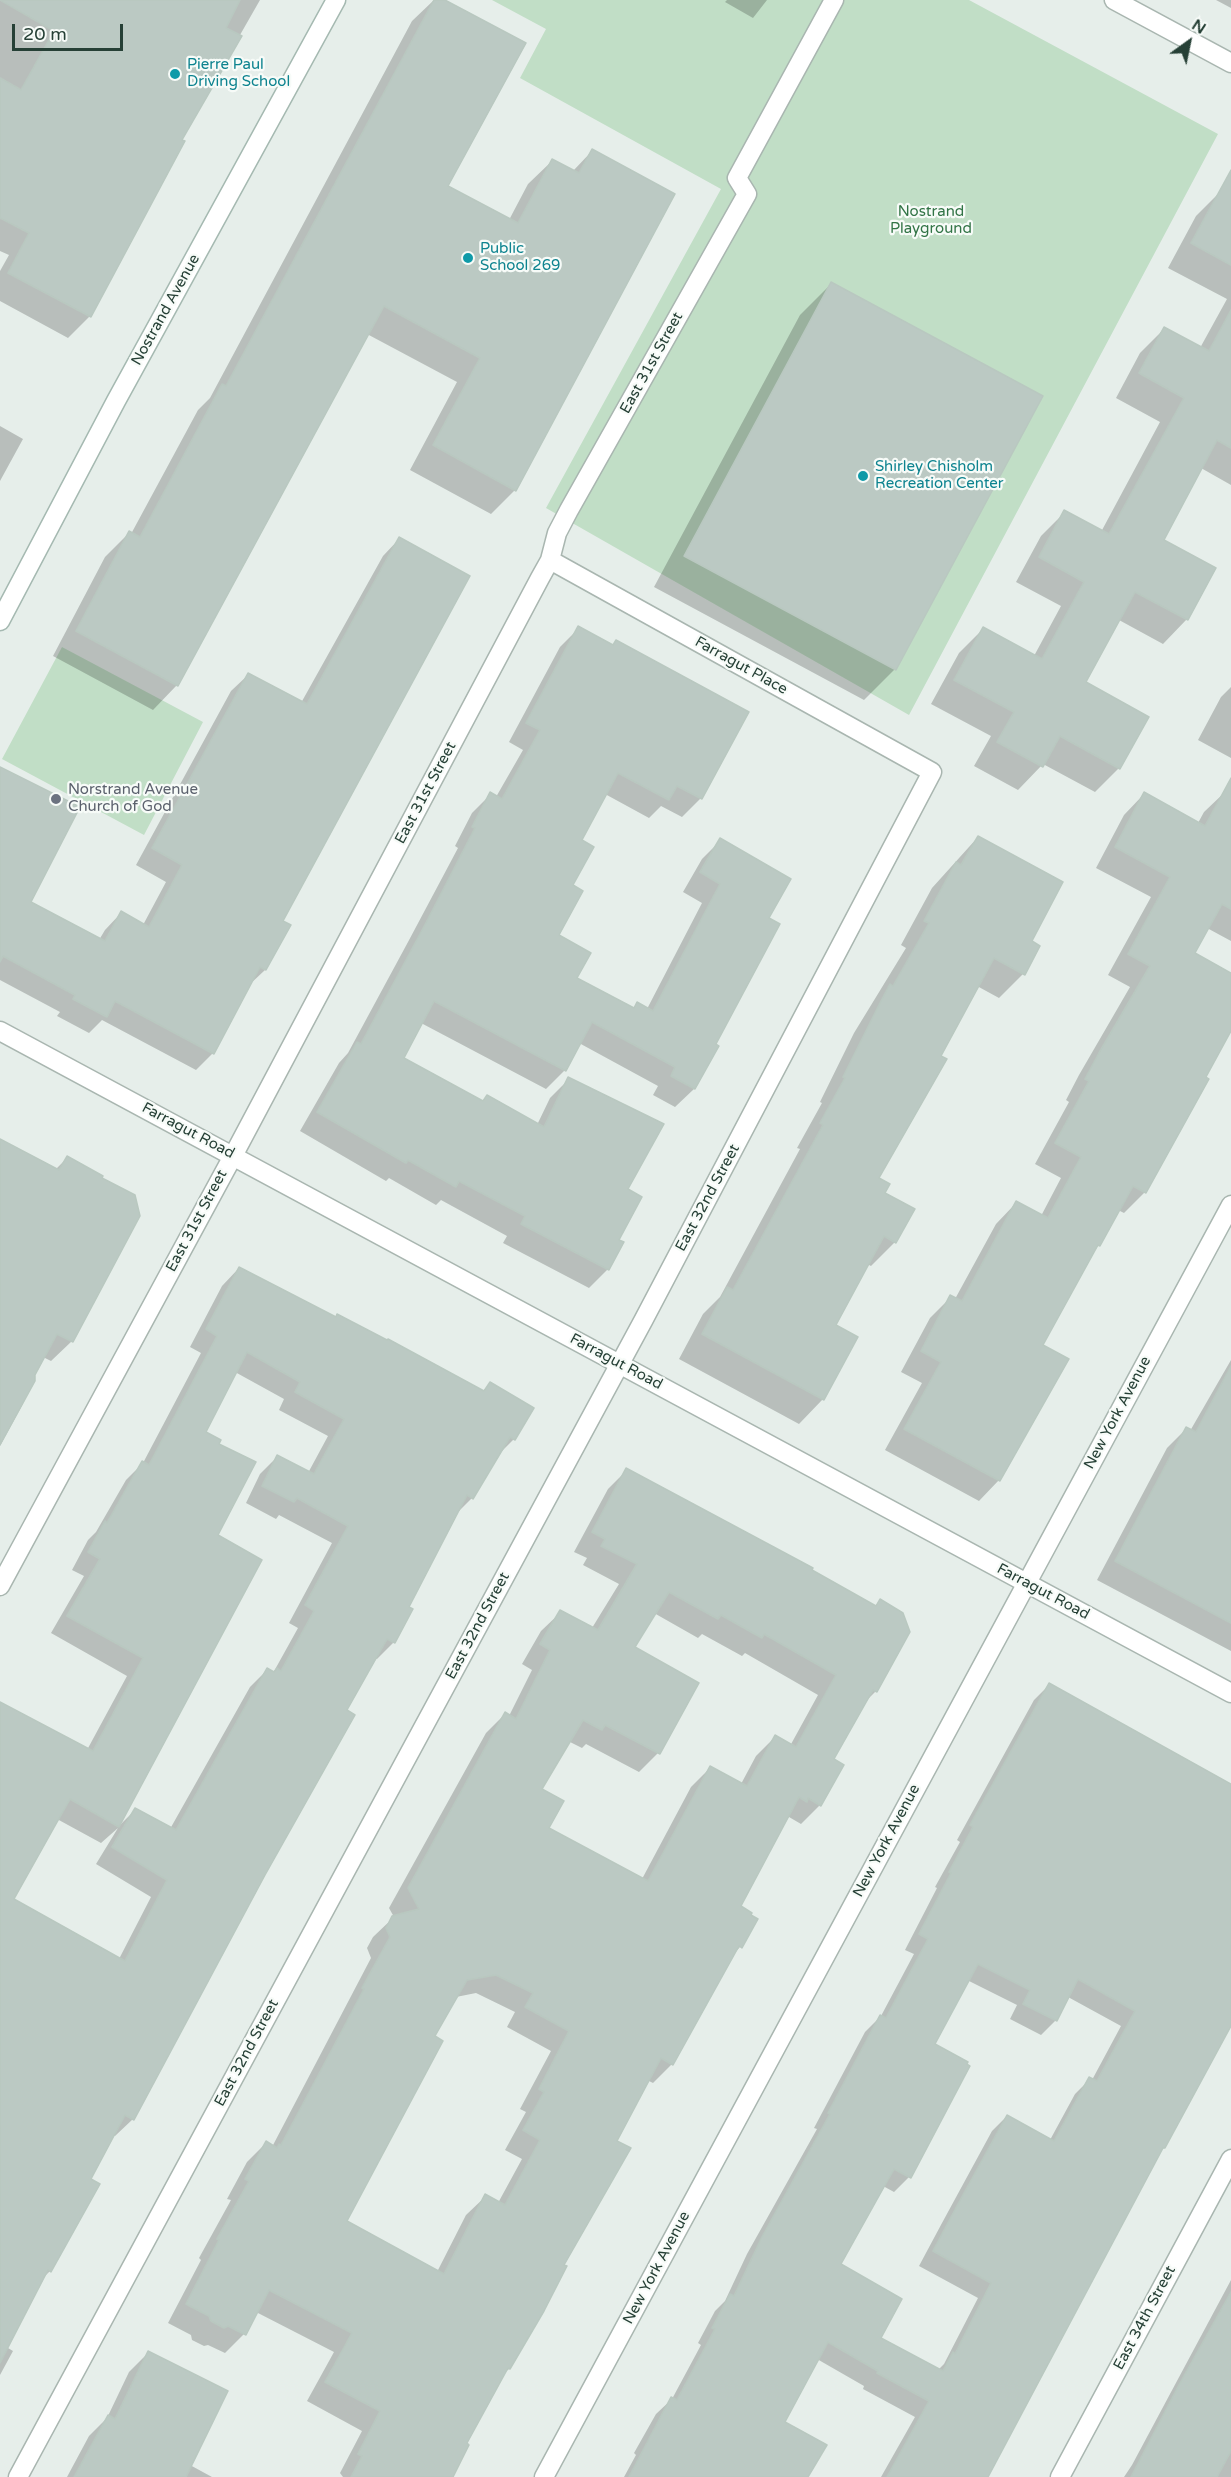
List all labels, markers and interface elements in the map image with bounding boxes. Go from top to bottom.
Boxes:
scale bar [15,12,126,50]
north arrow [1159,12,1219,72]
text: N [1188,15,1210,39]
text: 20 m [23,23,67,45]
place label: Pierre Paul Driving School [187,56,290,91]
marker: Pierre Paul Driving School [168,67,182,81]
park label: Nostrand Playground [890,203,972,238]
place label: Public School 269 [480,240,561,275]
street label: Nostrand Avenue [128,251,204,369]
marker: Public School 269 [461,251,475,265]
street label: East 31st Street [617,309,687,417]
place label: Shirley Chisholm Recreation Center [875,458,1004,493]
marker: Shirley Chisholm Recreation Center [856,469,870,483]
street label: Farragut Place [692,633,790,699]
street label: East 31st Street [391,739,461,847]
place label: Norstrand Avenue Church of God [68,781,198,816]
marker: Norstrand Avenue Church of God [49,792,63,806]
street label: Farragut Road [139,1099,237,1163]
street label: East 32nd Street [672,1141,744,1255]
street label: East 31st Street [162,1167,232,1275]
street label: Farragut Road [567,1330,665,1394]
street label: New York Avenue [1081,1354,1155,1472]
street label: Farragut Road [994,1560,1092,1624]
street label: East 32nd Street [442,1569,514,1683]
street label: New York Avenue [850,1782,924,1900]
street label: East 32nd Street [211,1996,283,2110]
street label: New York Avenue [620,2209,694,2327]
street label: East 34th Street [1110,2263,1180,2373]

